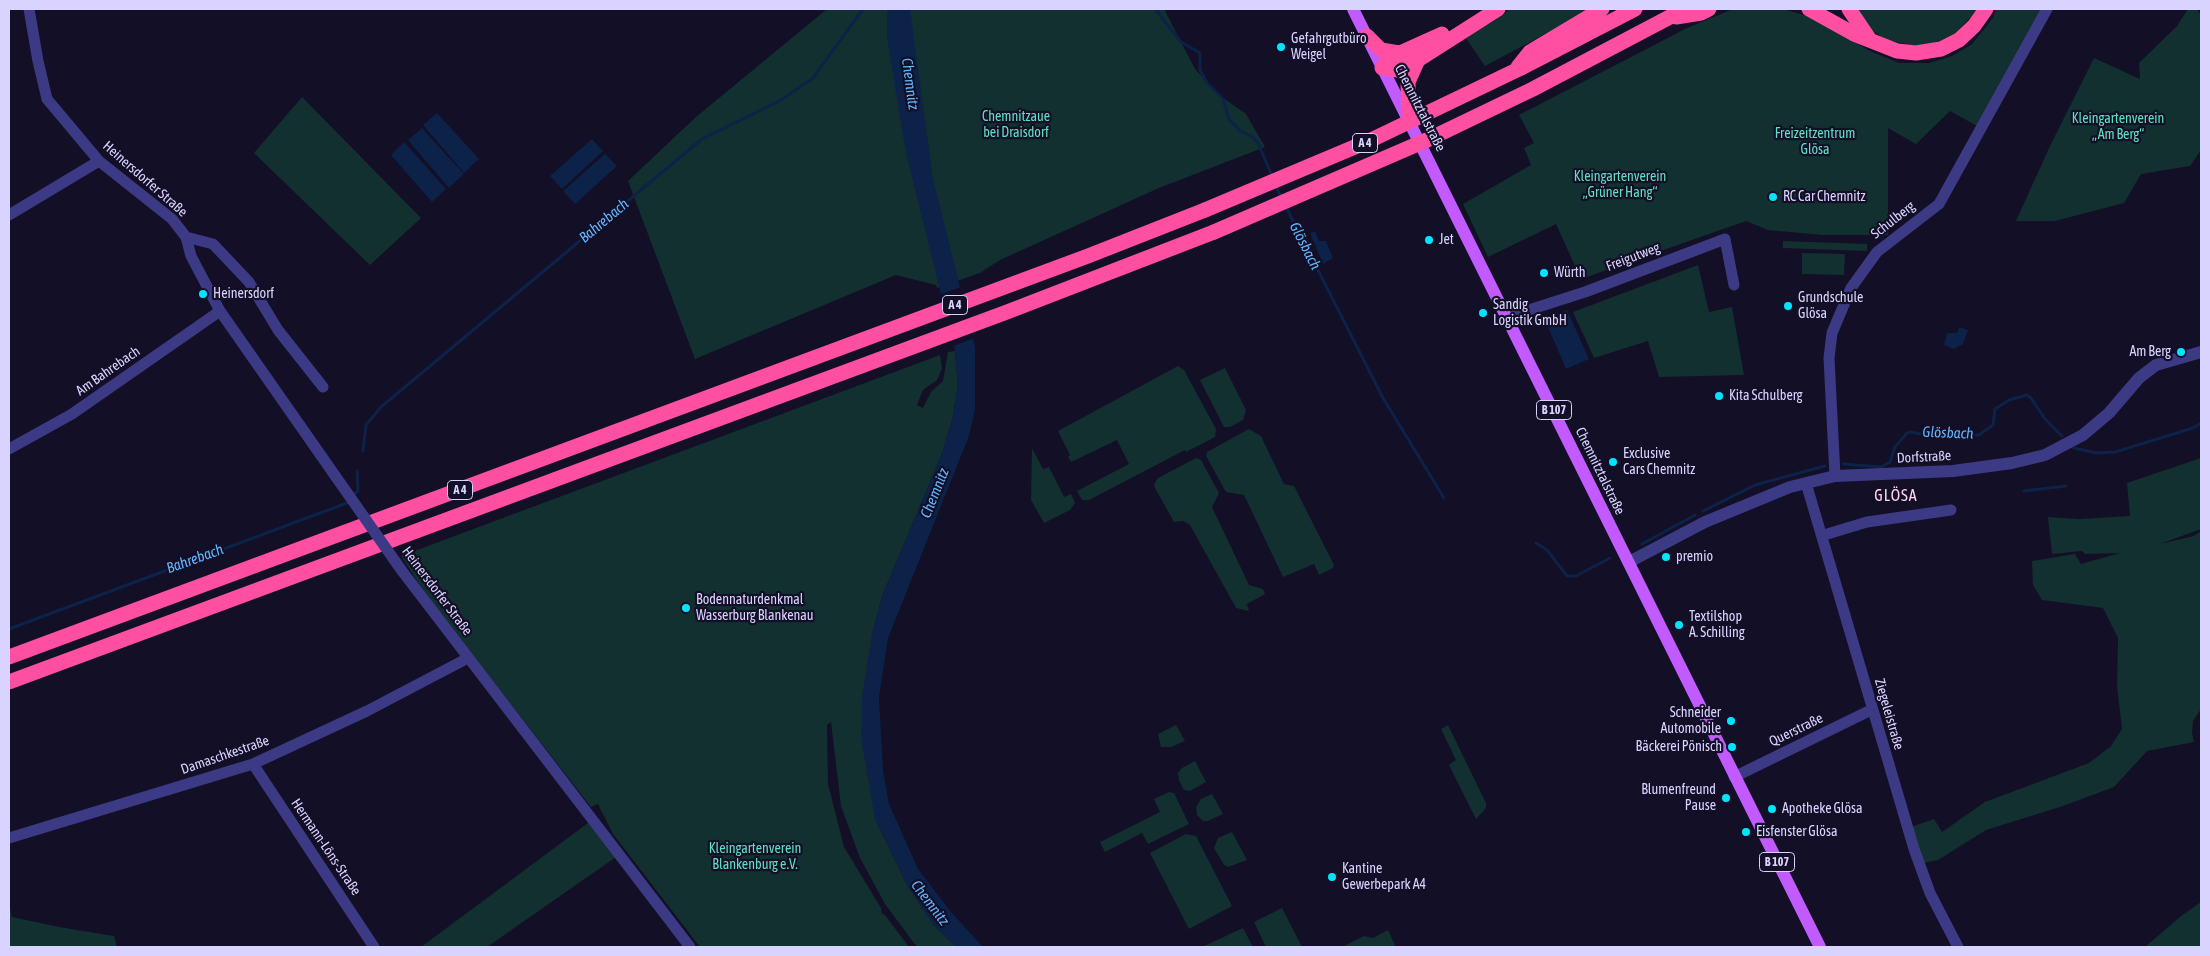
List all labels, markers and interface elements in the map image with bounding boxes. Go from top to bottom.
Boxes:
place label: Gefahrgutbüro Weigel [1291,31,1367,64]
marker: Gefahrgutbüro Weigel [1275,41,1287,53]
water label: Chemnitz [897,57,923,111]
street label: Chemnitztalstraße [1391,62,1449,154]
park label: Chemnitzaue bei Draisdorf [982,109,1050,142]
park label: Kleingartenverein „Am Berg“ [2072,111,2164,144]
park label: Freizeitzentrum Glösa [1775,126,1855,158]
road number: A 4 [1352,134,1378,152]
street label: Heinersdorfer Straße [99,138,191,220]
park label: Kleingartenverein „Grüner Hang“ [1574,169,1666,202]
place label: RC Car Chemnitz [1783,189,1866,205]
marker: RC Car Chemnitz [1767,191,1779,203]
water label: Bahrebach [576,195,632,247]
street label: Schulberg [1868,198,1918,242]
water label: Glösbach [1285,219,1325,273]
place label: Jet [1439,232,1454,248]
marker: Jet [1423,234,1435,246]
street label: Freigutweg [1604,239,1662,275]
place label: Würth [1554,265,1586,281]
marker: Würth [1538,267,1550,279]
place label: Heinersdorf [213,286,274,302]
marker: Heinersdorf [197,288,209,300]
place label: Grundschule Glösa [1798,290,1863,322]
road number: A 4 [942,296,968,314]
place label: Sandig Logistik GmbH [1493,297,1567,330]
marker: Grundschule Glösa [1782,300,1794,312]
marker: Sandig Logistik GmbH [1477,307,1489,319]
street label: Am Bahrebach [73,343,143,399]
place label: Am Berg [2129,344,2171,360]
marker: Am Berg [2175,346,2187,358]
place label: Kita Schulberg [1729,388,1803,404]
marker: Kita Schulberg [1713,390,1725,402]
road number: B 107 [1536,400,1572,420]
water label: Glösbach [1922,423,1974,443]
street label: Chemnitztalstraße [1572,425,1628,517]
place label: Exclusive Cars Chemnitz [1623,446,1695,478]
street label: Dorfstraße [1896,447,1952,467]
marker: Exclusive Cars Chemnitz [1607,456,1619,468]
water label: Chemnitz [917,465,953,521]
road number: A 4 [448,480,472,500]
district label: GLÖSA [1874,486,1918,506]
water label: Bahrebach [164,540,226,578]
street label: Heinersdorfer Straße [398,543,476,639]
place label: premio [1676,549,1713,565]
marker: premio [1660,551,1672,563]
place label: Bodennaturdenkmal Wasserburg Blankenau [696,592,814,624]
marker: Bodennaturdenkmal Wasserburg Blankenau [680,602,692,614]
place label: Textilshop A. Schilling [1689,609,1745,642]
marker: Textilshop A. Schilling [1673,619,1685,631]
street label: Ziegeleistraße [1871,676,1907,752]
place label: Schneider Automobile [1660,705,1721,738]
street label: Querstraße [1766,710,1826,750]
marker: Schneider Automobile [1725,715,1737,727]
street label: Damaschkestraße [179,732,271,778]
place label: Bäckerei Pönisch [1636,739,1722,755]
marker: Bäckerei Pönisch [1726,741,1738,753]
place label: Blumenfreund Pause [1641,782,1716,814]
marker: Blumenfreund Pause [1720,792,1732,804]
street label: Hermann-Löns-Straße [288,796,364,898]
place label: Apotheke Glösa [1782,801,1862,817]
marker: Apotheke Glösa [1766,803,1778,815]
place label: Eisfenster Glösa [1756,824,1837,840]
marker: Eisfenster Glösa [1740,826,1752,838]
park label: Kleingartenverein Blankenburg e.V. [709,841,801,874]
road number: B 107 [1760,852,1794,872]
place label: Kantine Gewerbepark A4 [1342,861,1426,894]
marker: Kantine Gewerbepark A4 [1326,871,1338,883]
water label: Chemnitz [907,877,953,929]

